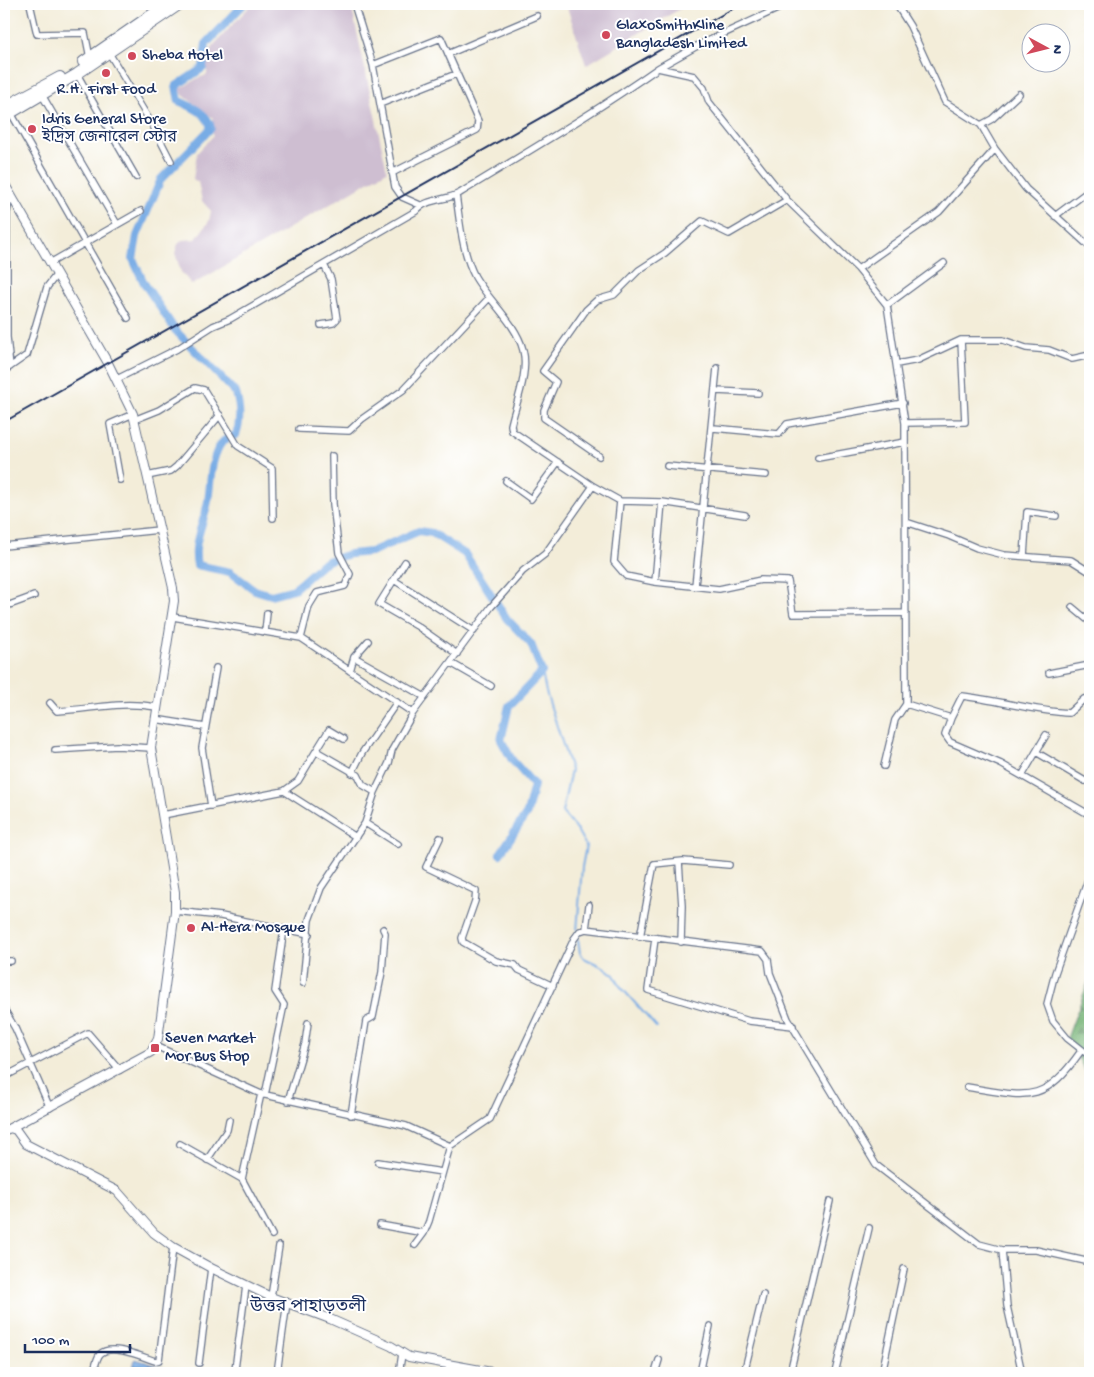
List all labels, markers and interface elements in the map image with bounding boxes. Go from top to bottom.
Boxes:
place label: GlaxoSmithKline Bangladesh Limited [615,17,748,54]
north arrow [1022,22,1072,72]
marker: GlaxoSmithKline Bangladesh Limited [600,29,612,41]
text: N [1047,44,1065,55]
place label: Sheba Hotel [142,47,223,66]
marker: Sheba Hotel [126,50,138,62]
marker: R.H. First Food [100,67,112,79]
place label: R.H. First Food [56,81,157,100]
place label: Idris General Store ইদ্রিস জেনারেল স্টোর [41,111,177,148]
marker: Idris General Store ইদ্রিস জেনারেল স্টোর [26,123,38,135]
place label: Al-Hera Mosque [201,919,306,938]
marker: Al-Hera Mosque [185,922,197,934]
place label: Seven Market Mor Bus Stop [165,1030,256,1067]
marker: Seven Market Mor Bus Stop [149,1042,161,1054]
district label: উত্তর পাহাড়তলী [249,1295,366,1318]
scale bar [25,1322,130,1354]
text: 100 m [31,1332,70,1350]

